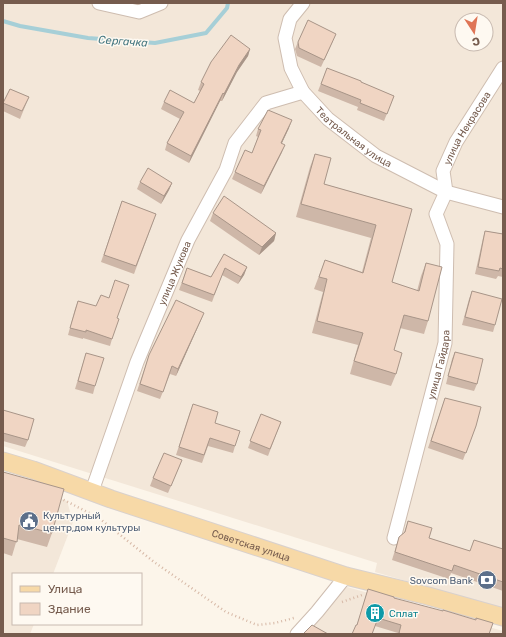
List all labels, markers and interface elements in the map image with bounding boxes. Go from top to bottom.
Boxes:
north arrow [454,12,494,52]
water label: Сергачка [98,33,149,50]
text: С [471,34,481,49]
street label: улица Некрасова [441,90,494,167]
street label: Театральная улица [313,105,394,170]
street label: улица Жукова [156,239,194,307]
street label: улица Гайдара [425,330,452,401]
public building icon: Культурный центр,дом культуры [18,510,40,532]
place label: Культурный центр,дом культуры [43,510,140,534]
street label: Советская улица [210,527,292,564]
bank icon: Sovcom Bank [476,569,498,591]
legend [12,573,142,625]
place label: Sovcom Bank [410,575,474,587]
text: Улица [48,582,82,596]
text: Здание [48,602,91,616]
building icon: Сплат [364,602,386,624]
place label: Сплат [389,608,418,620]

